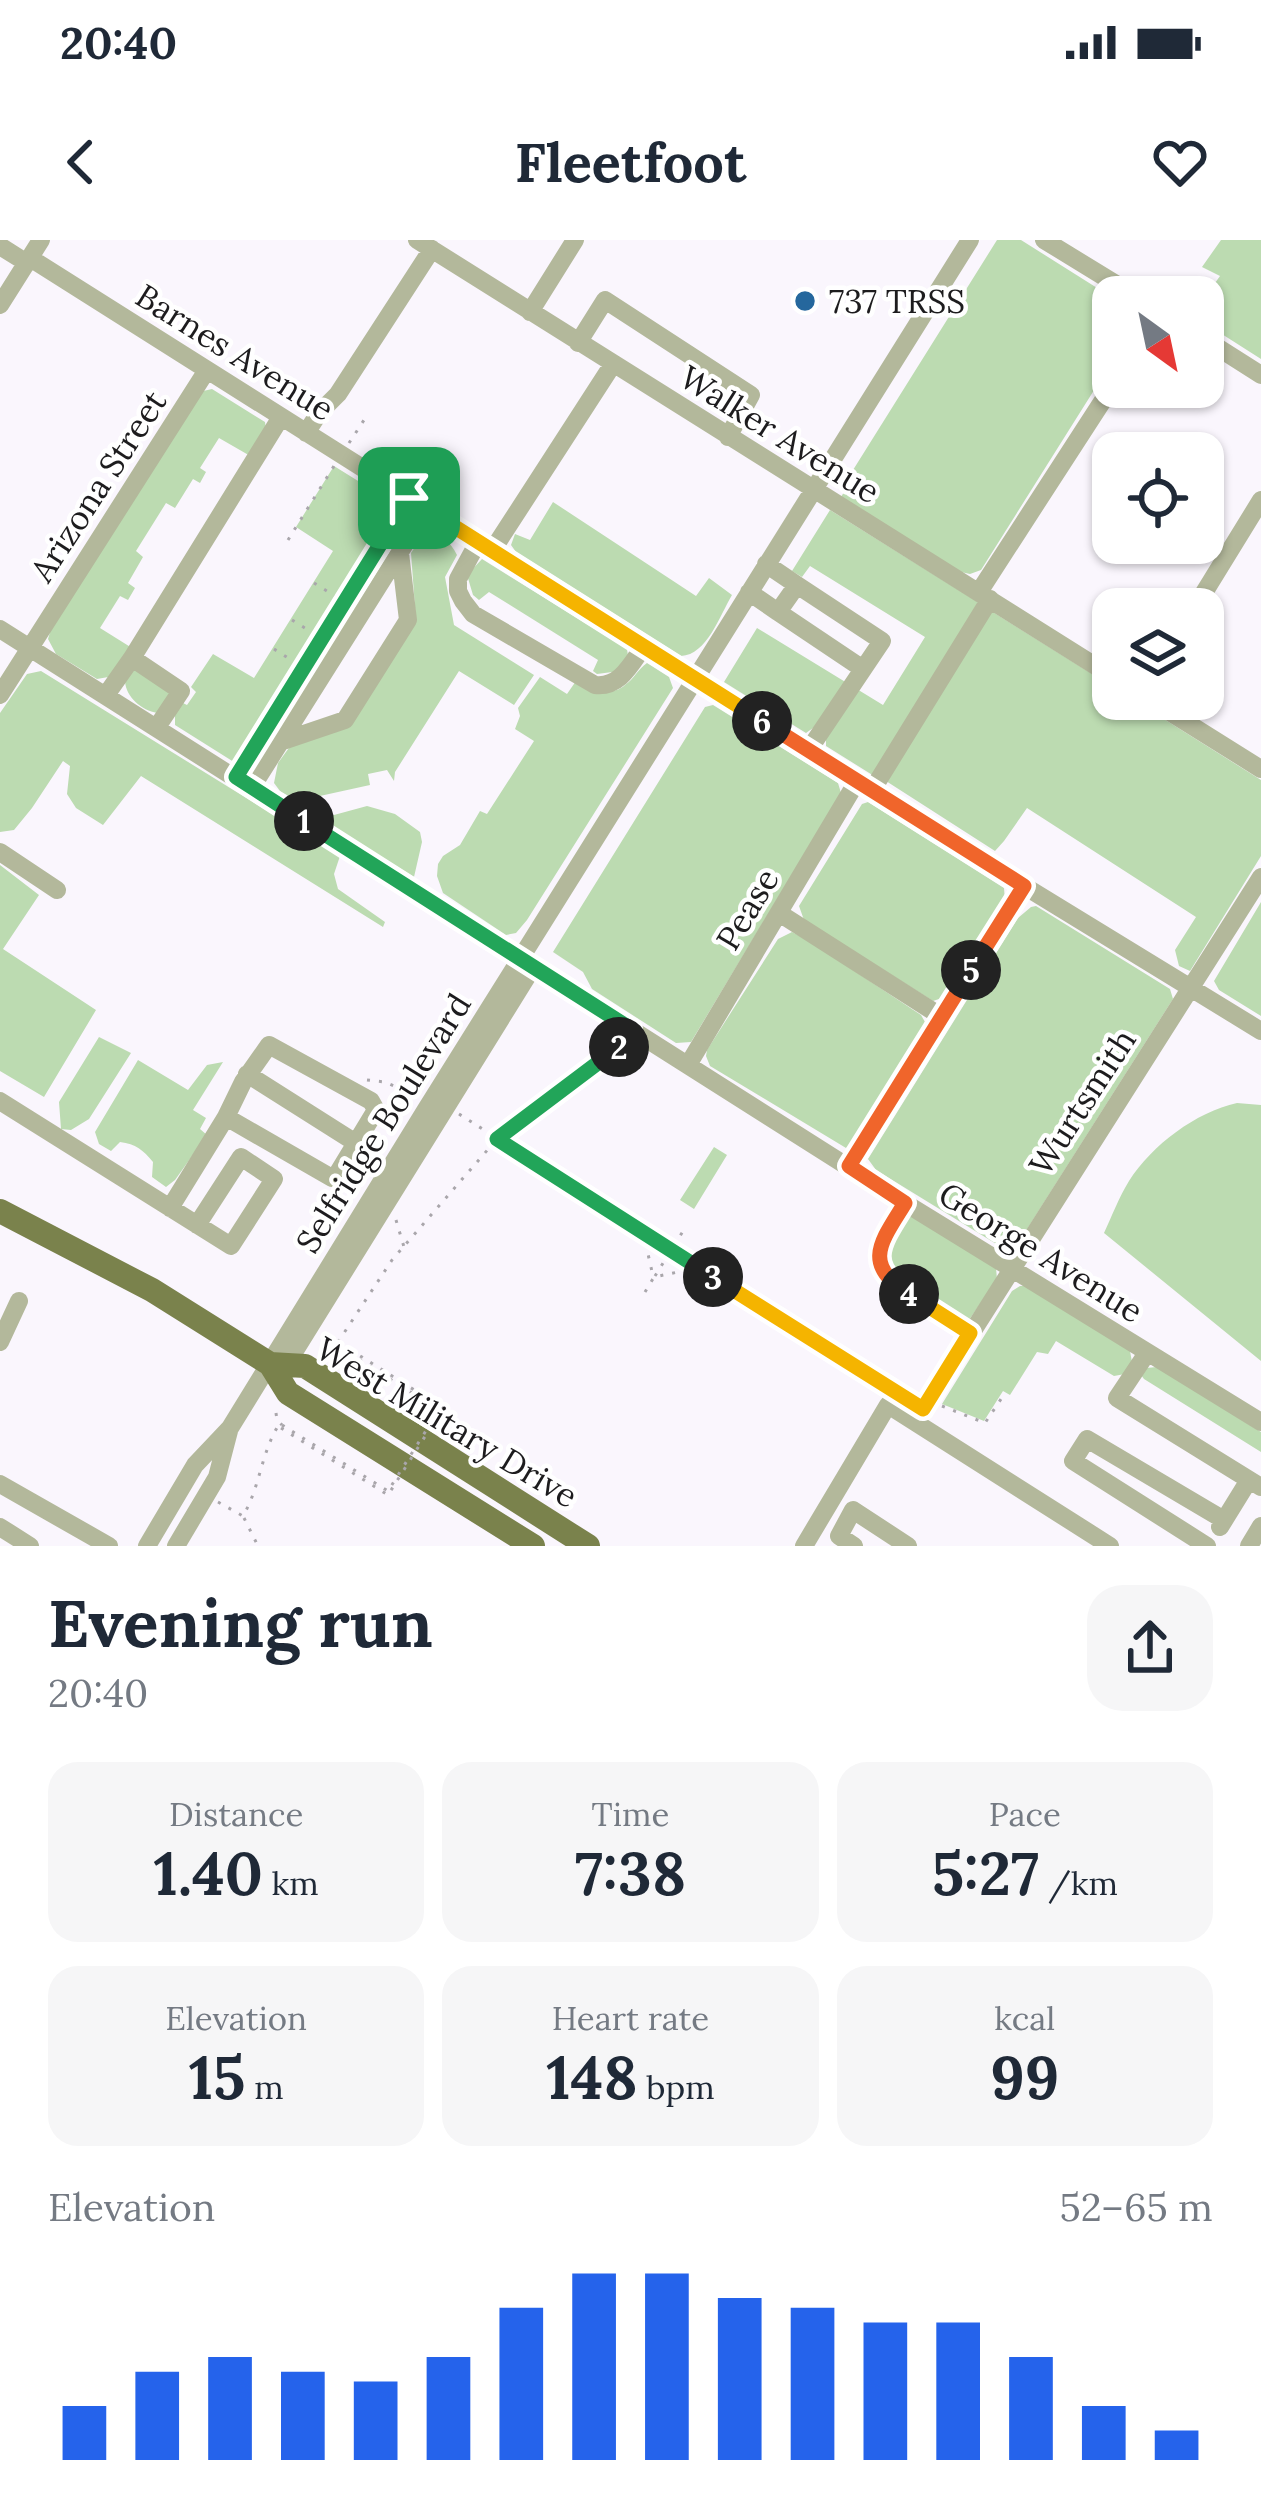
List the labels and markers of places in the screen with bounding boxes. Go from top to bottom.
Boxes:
place label: 737 TRSS [829,280,965,322]
marker: 737 TRSS [792,288,818,314]
pin [358,447,460,549]
pin: 6 [732,691,792,751]
pin: 1 [274,791,334,851]
pin: 5 [941,940,1001,1000]
pin: 2 [589,1017,649,1077]
pin: 3 [683,1247,743,1307]
pin: 4 [879,1264,939,1324]

